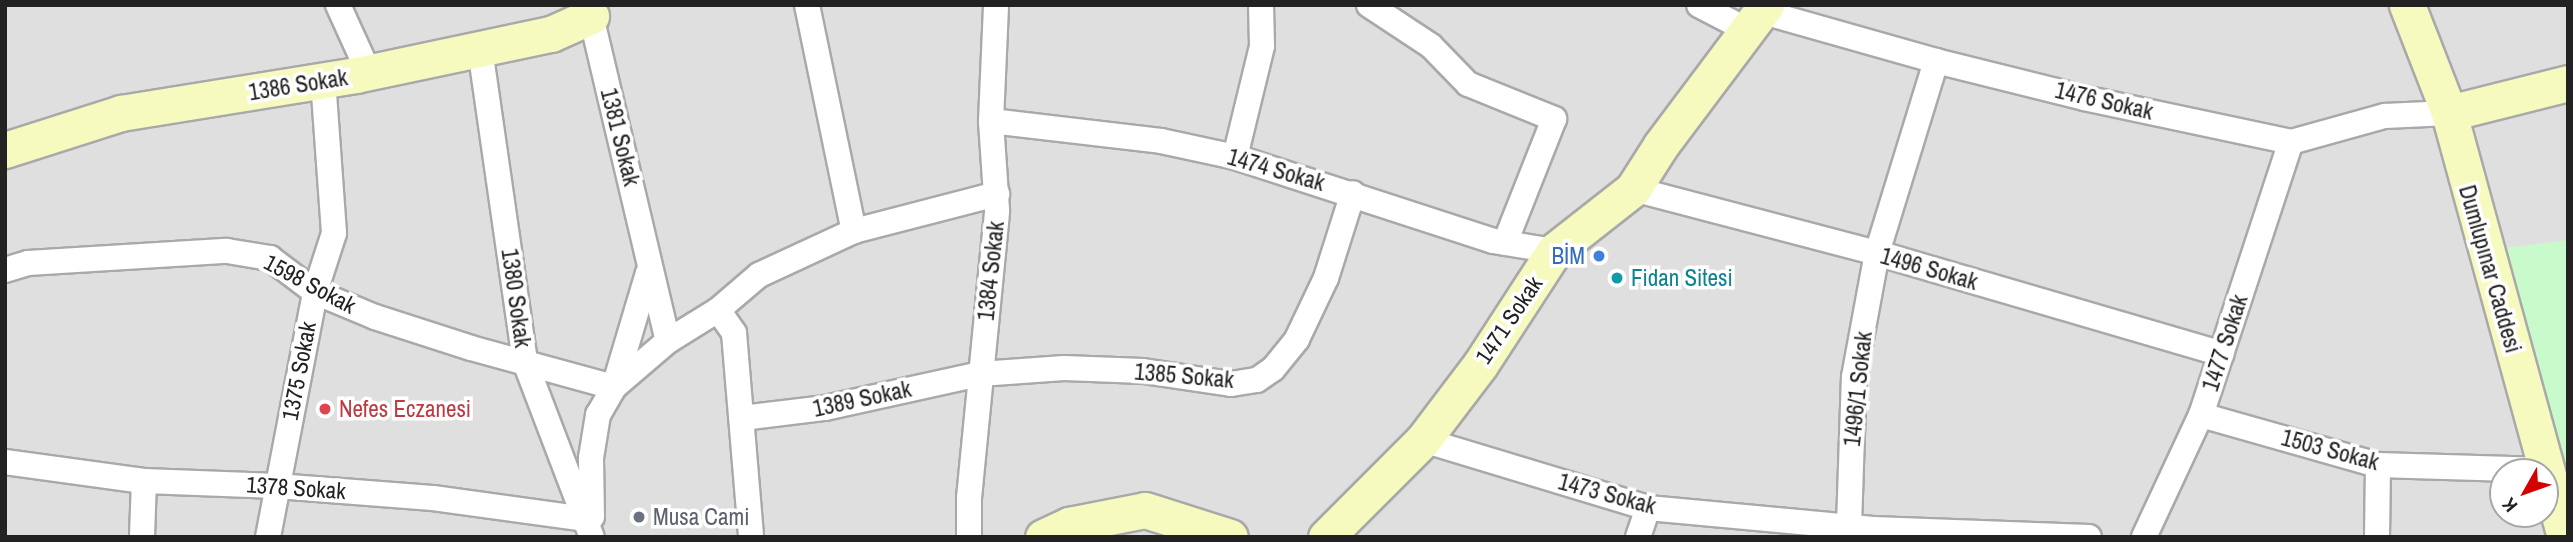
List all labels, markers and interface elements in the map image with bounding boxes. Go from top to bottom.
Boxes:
street label: 1386 Sokak [247,64,349,106]
street label: 1476 Sokak [2052,76,2156,126]
street label: 1381 Sokak [595,85,645,189]
street label: 1474 Sokak [1224,143,1328,197]
street label: Dumlupınar Caddesi [2453,182,2527,356]
street label: 1384 Sokak [972,220,1010,322]
place label: BİM [1551,242,1585,270]
street label: 1496 Sokak [1877,242,1981,296]
street label: 1380 Sokak [495,247,537,349]
street label: 1598 Sokak [260,248,360,320]
marker: BİM [1591,248,1607,264]
place label: Fidan Sitesi [1631,264,1733,292]
marker: Fidan Sitesi [1609,270,1625,286]
street label: 1471 Sokak [1470,271,1548,369]
street label: 1477 Sokak [2196,291,2254,395]
street label: 1375 Sokak [276,319,322,423]
street label: 1496/1 Sokak [1838,330,1878,448]
street label: 1385 Sokak [1133,358,1235,394]
street label: 1389 Sokak [810,375,914,423]
place label: Nefes Eczanesi [339,395,471,423]
marker: Nefes Eczanesi [317,401,333,417]
street label: 1503 Sokak [2278,424,2382,476]
north arrow [2489,458,2559,528]
street label: 1473 Sokak [1555,468,1659,520]
street label: 1378 Sokak [245,471,347,505]
text: K [2496,493,2523,518]
place label: Musa Cami [653,503,749,531]
marker: Musa Cami [631,509,647,525]

